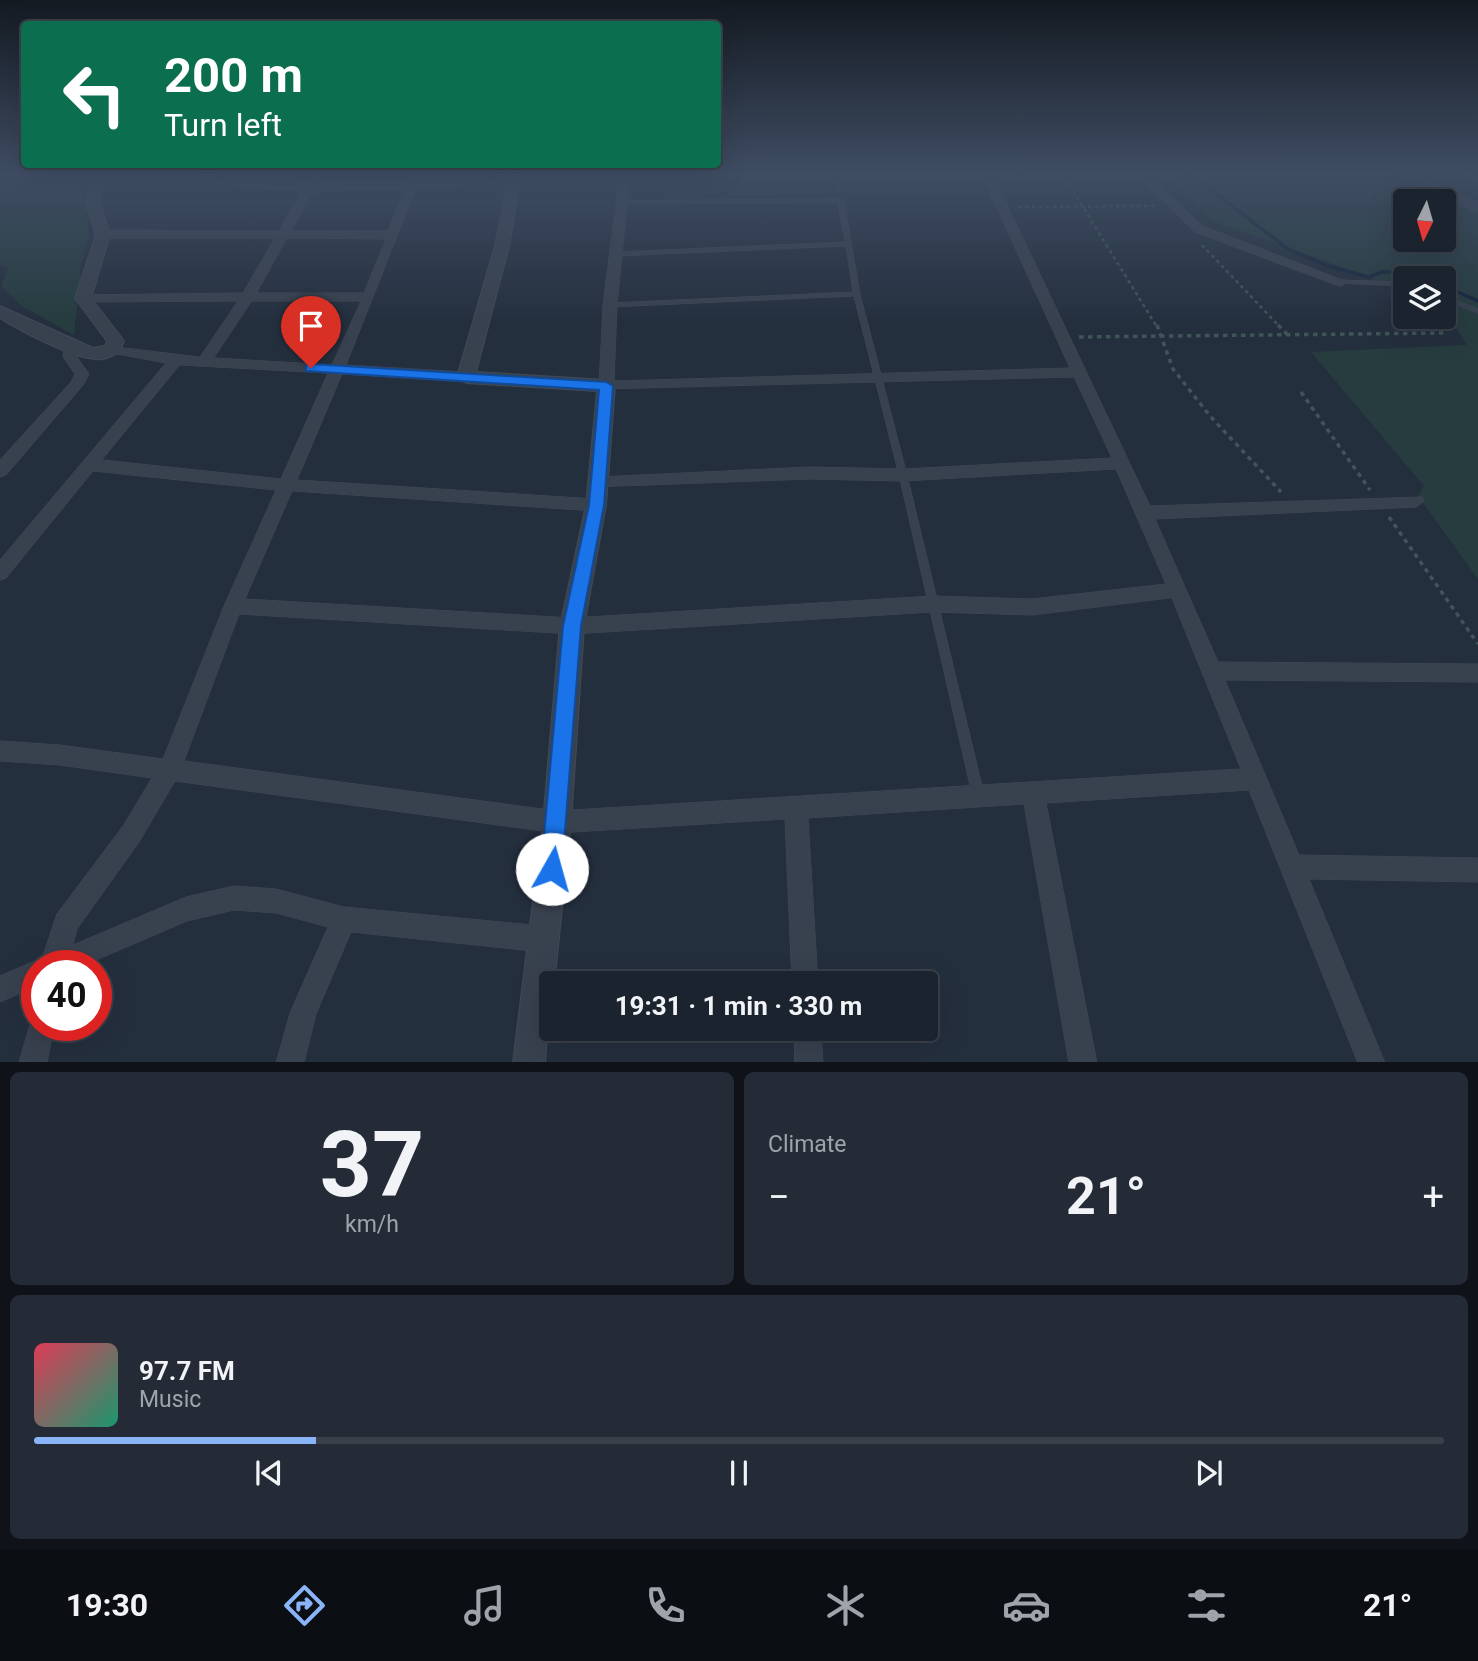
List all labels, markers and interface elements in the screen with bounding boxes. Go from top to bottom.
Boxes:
text: 200 m [164,47,303,104]
icon: left [49,49,140,140]
text: Turn left [164,106,282,144]
north arrow [1393,189,1456,252]
map controls [1393,189,1456,329]
button: layers [1393,266,1456,329]
pin [281,296,341,368]
icon: arrive [292,307,330,345]
position arrow [515,832,589,906]
speed limit sign: 40 [21,950,112,1041]
text: 19:31 · 1 min · 330 m [615,991,862,1021]
text: 37 [320,1112,424,1218]
text: Climate [768,1131,847,1158]
text: 21° [1066,1166,1146,1227]
text: − [768,1175,790,1219]
text: + [1422,1175,1444,1219]
text: km/h [345,1211,399,1238]
text: 97.7 FM [139,1356,235,1386]
text: Music [139,1386,201,1413]
icon: previous [250,1454,288,1492]
icon: pause [720,1454,758,1492]
icon: next [1190,1454,1228,1492]
icon: directions [280,1581,329,1630]
icon: music [460,1581,509,1630]
icon: phone [641,1581,690,1630]
icon: climate [821,1581,870,1630]
icon: car [1002,1581,1051,1630]
icon: filters [1182,1581,1231,1630]
text: 19:30 [66,1586,148,1624]
text: 21° [1363,1586,1412,1624]

